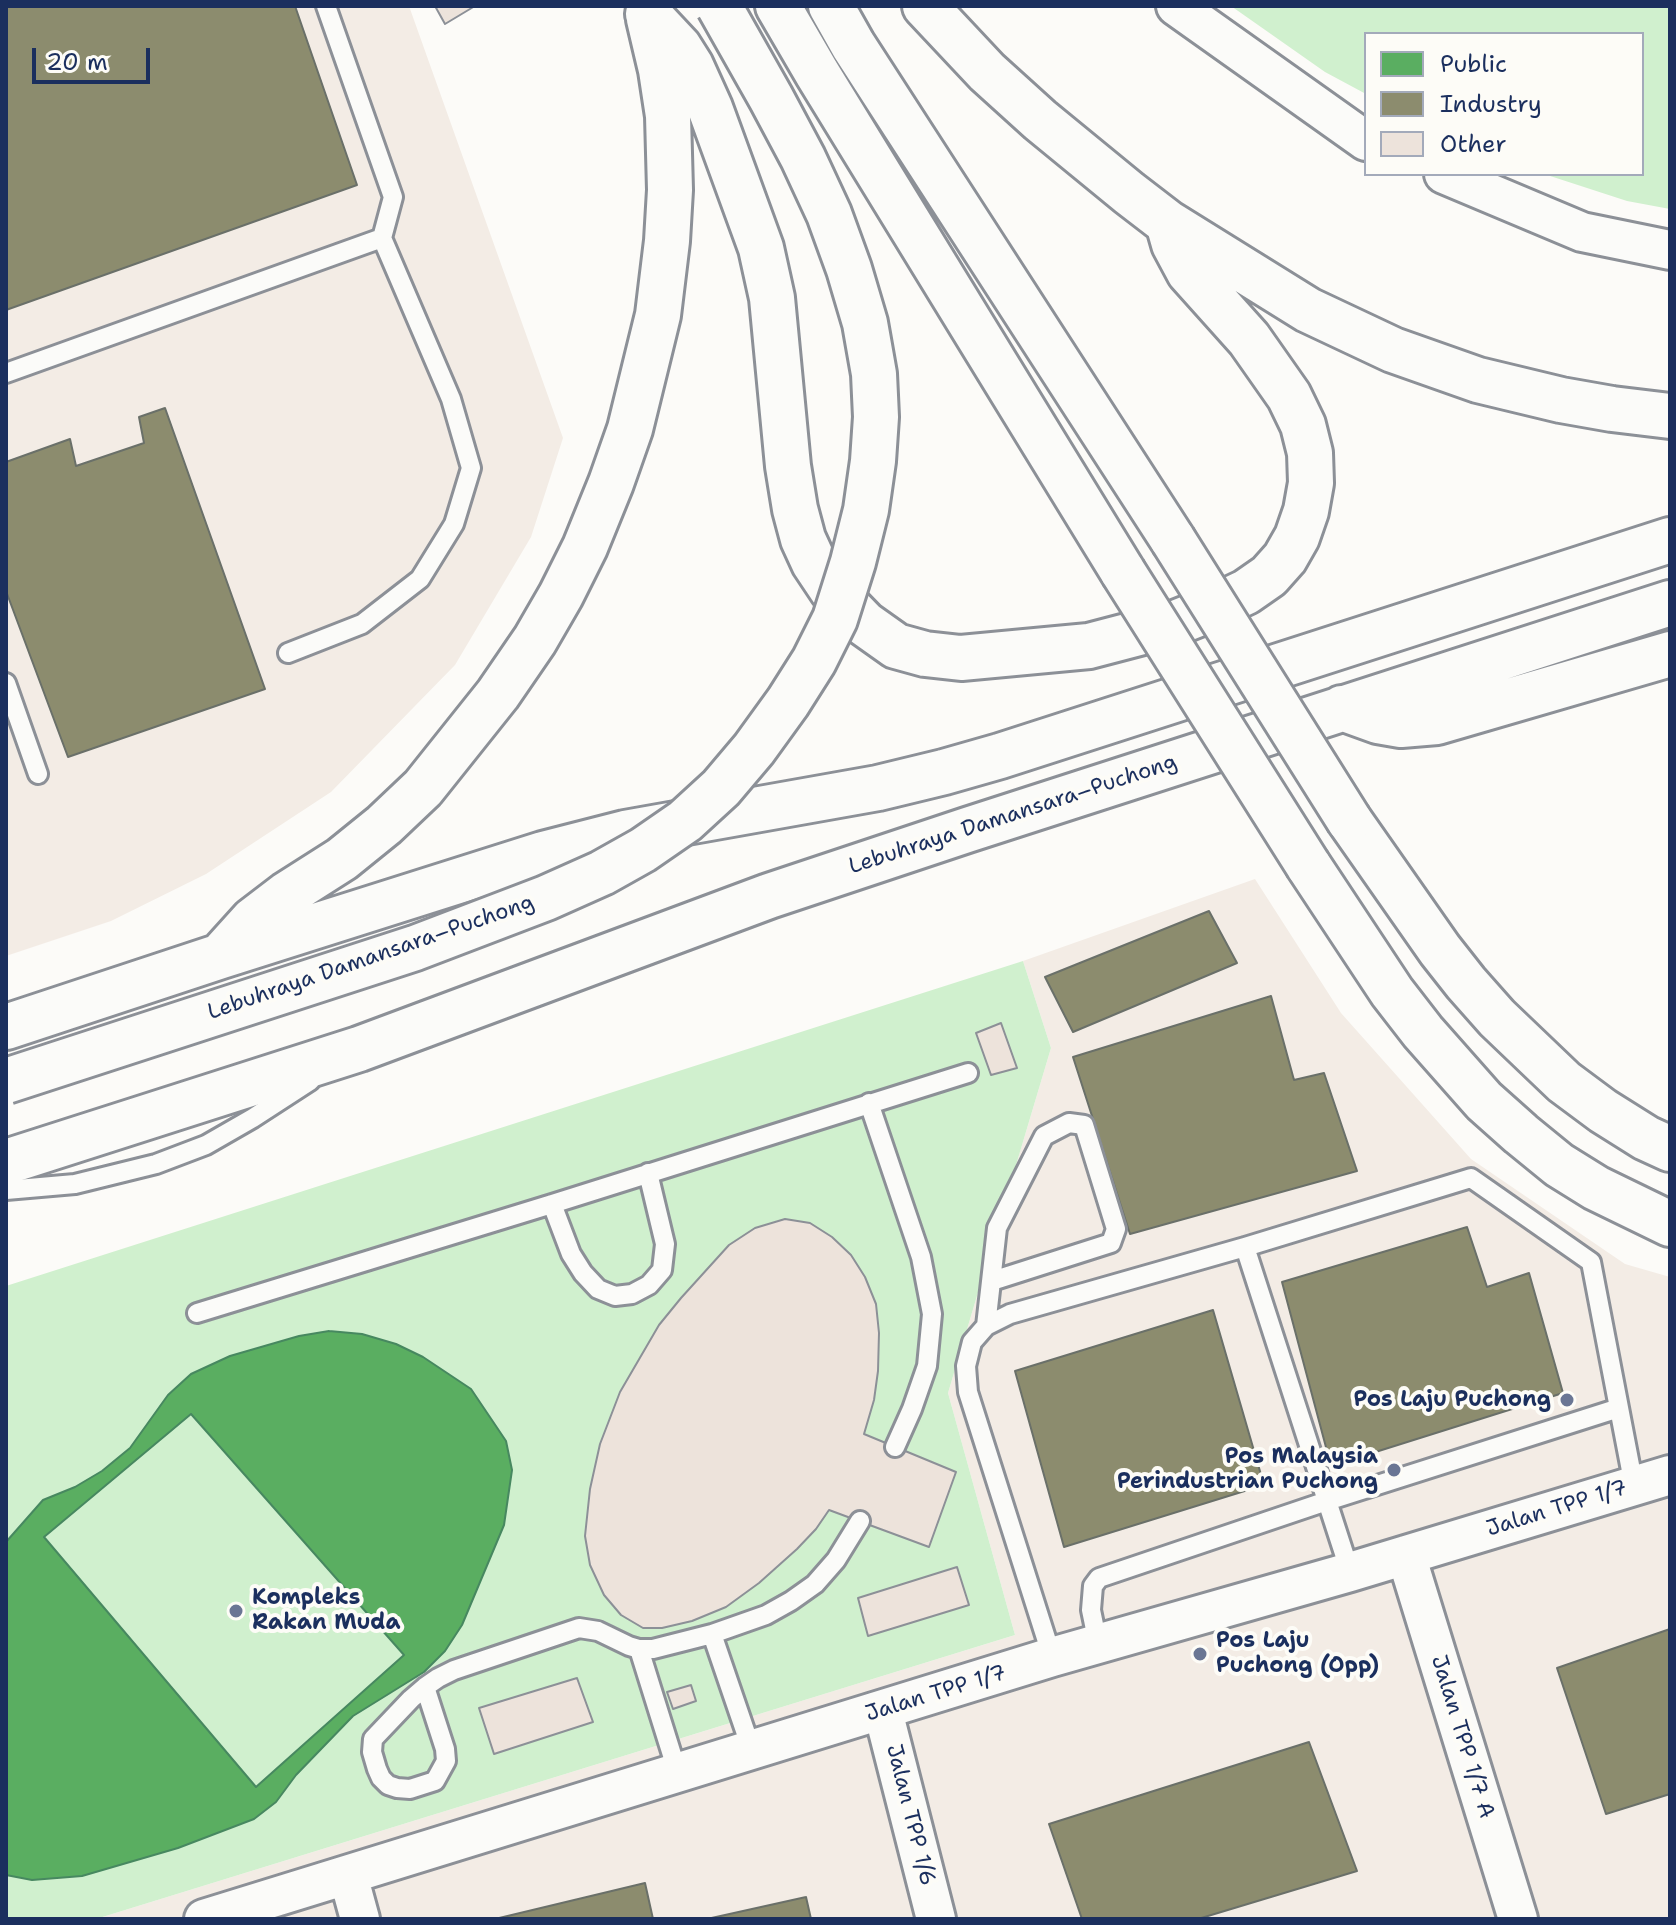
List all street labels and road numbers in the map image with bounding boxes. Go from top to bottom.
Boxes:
street label: Lebuhraya Damansara–Puchong [846,749,1180,881]
street label: Lebuhraya Damansara–Puchong [204,890,538,1026]
street label: Jalan TPP 1/7 [1484,1475,1630,1543]
street label: Jalan TPP 1/7 A [1425,1652,1499,1822]
street label: Jalan TPP 1/7 [863,1660,1009,1728]
street label: Jalan TPP 1/6 [880,1742,940,1888]

